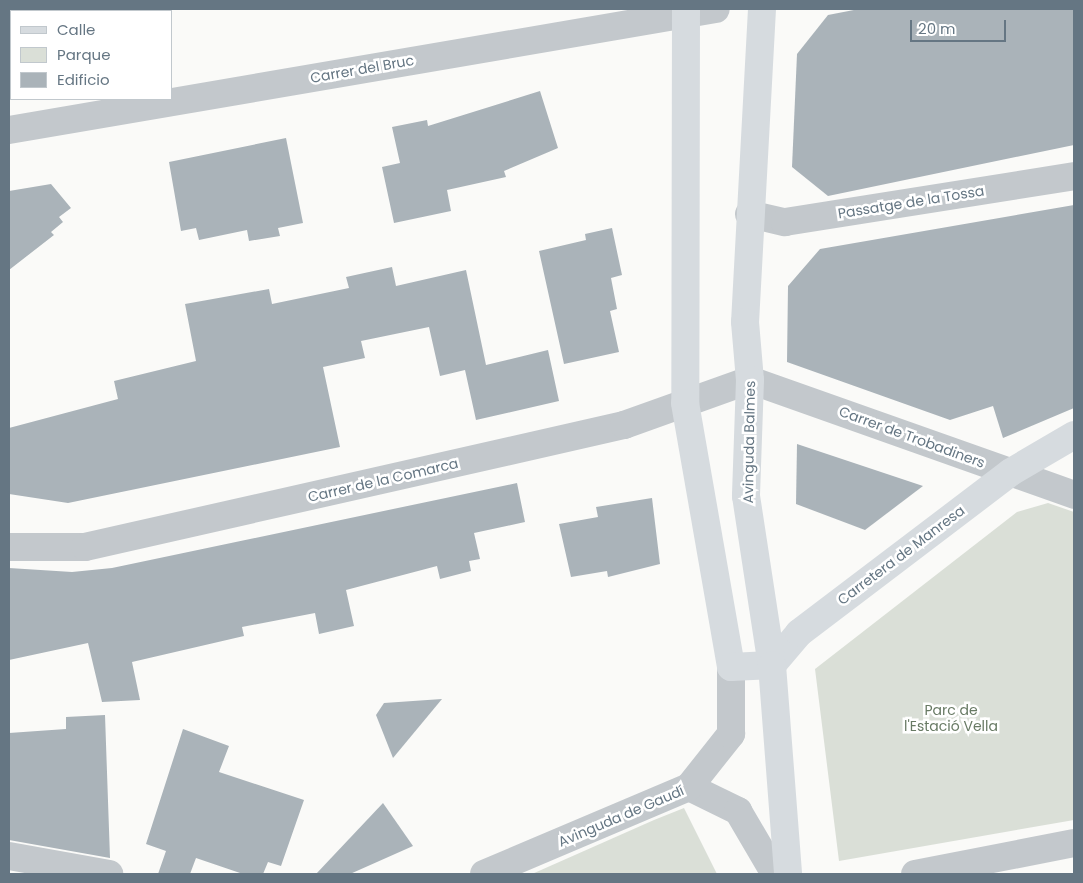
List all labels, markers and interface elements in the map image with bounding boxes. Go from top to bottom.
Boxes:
legend [10,10,172,100]
scale bar [913,10,1009,42]
text: 20 m [918,18,956,39]
text: Calle [57,19,95,40]
text: Parque [57,44,110,65]
street label: Carrer del Bruc [309,52,415,86]
text: Edificio [57,69,110,90]
street label: Passatge de la Tossa [837,182,985,222]
street label: Avinguda Balmes [740,381,758,503]
street label: Carrer de Trobadiners [837,403,987,471]
street label: Carrer de la Comarca [306,455,460,505]
street label: Carretera de Manresa [834,502,968,608]
park label: Parc de l'Estació Vella [904,702,998,734]
street label: Avinguda de Gaudí [556,782,686,850]

